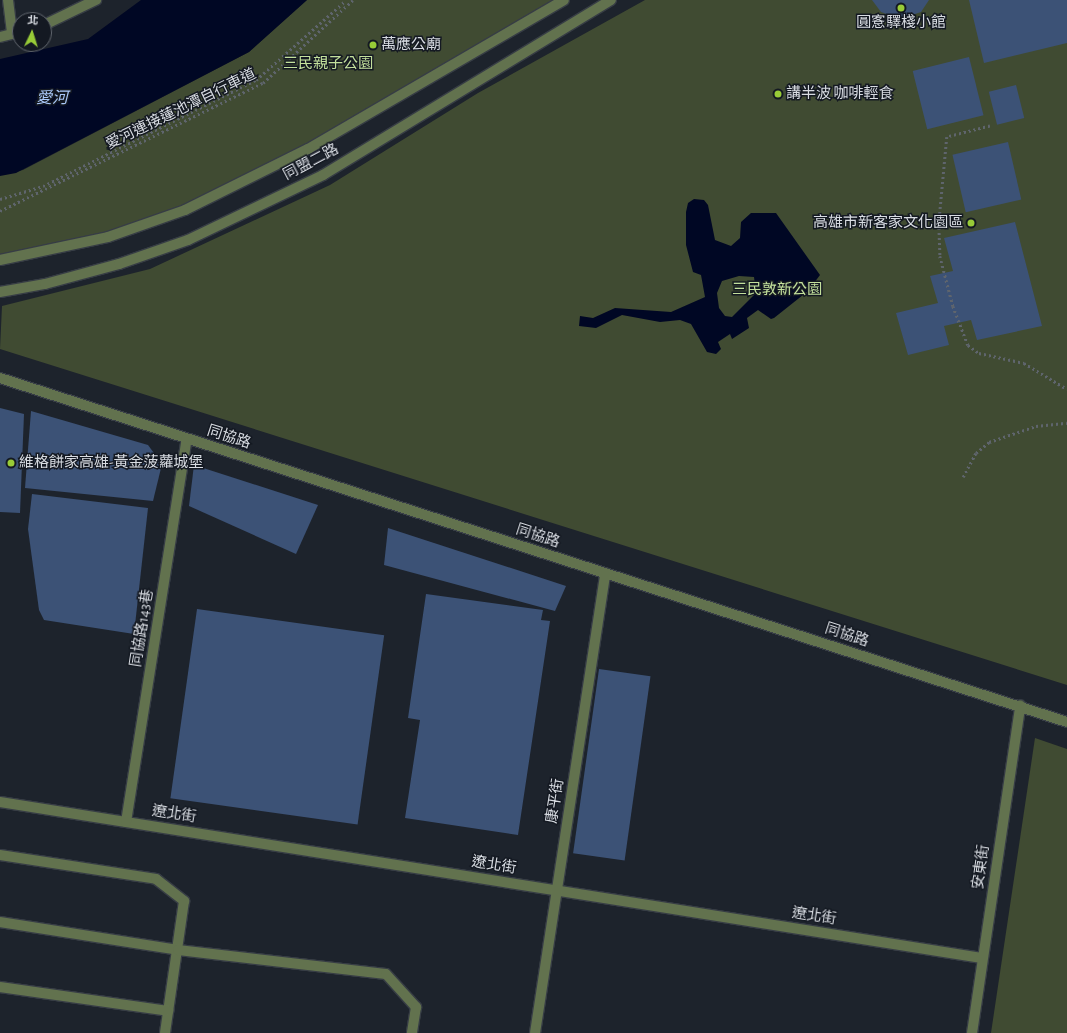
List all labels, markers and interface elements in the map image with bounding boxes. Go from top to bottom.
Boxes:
marker: 圓愙驛棧小館 [896,3,906,13]
north arrow [12,12,52,52]
place label: 圓愙驛棧小館 [856,14,946,32]
text: 北 [27,15,39,26]
place label: 萬應公廟 [381,36,441,54]
marker: 萬應公廟 [368,40,378,50]
park label: 三民親子公園 [283,55,373,73]
street label: 愛河連接蓮池潭自行車道 [103,65,259,153]
place label: 講半波 咖啡輕食 [786,85,893,103]
water label: 愛河 [36,88,68,108]
marker: 講半波 咖啡輕食 [773,89,783,99]
street label: 同盟二路 [280,140,342,184]
place label: 高雄市新客家文化園區 [813,214,963,232]
marker: 高雄市新客家文化園區 [966,218,976,228]
park label: 三民敦新公園 [732,281,822,299]
street label: 同協路 [205,421,253,453]
place label: 維格餅家高雄-黃金菠蘿城堡 [19,454,204,472]
marker: 維格餅家高雄-黃金菠蘿城堡 [6,458,16,468]
street label: 同協路 [514,520,562,552]
street label: 同協路143巷 [127,588,157,668]
street label: 同協路 [823,619,871,651]
street label: 康平街 [543,777,567,825]
street label: 遼北街 [150,802,198,826]
street label: 安東街 [969,843,993,891]
street label: 遼北街 [470,853,518,877]
street label: 遼北街 [790,904,838,928]

